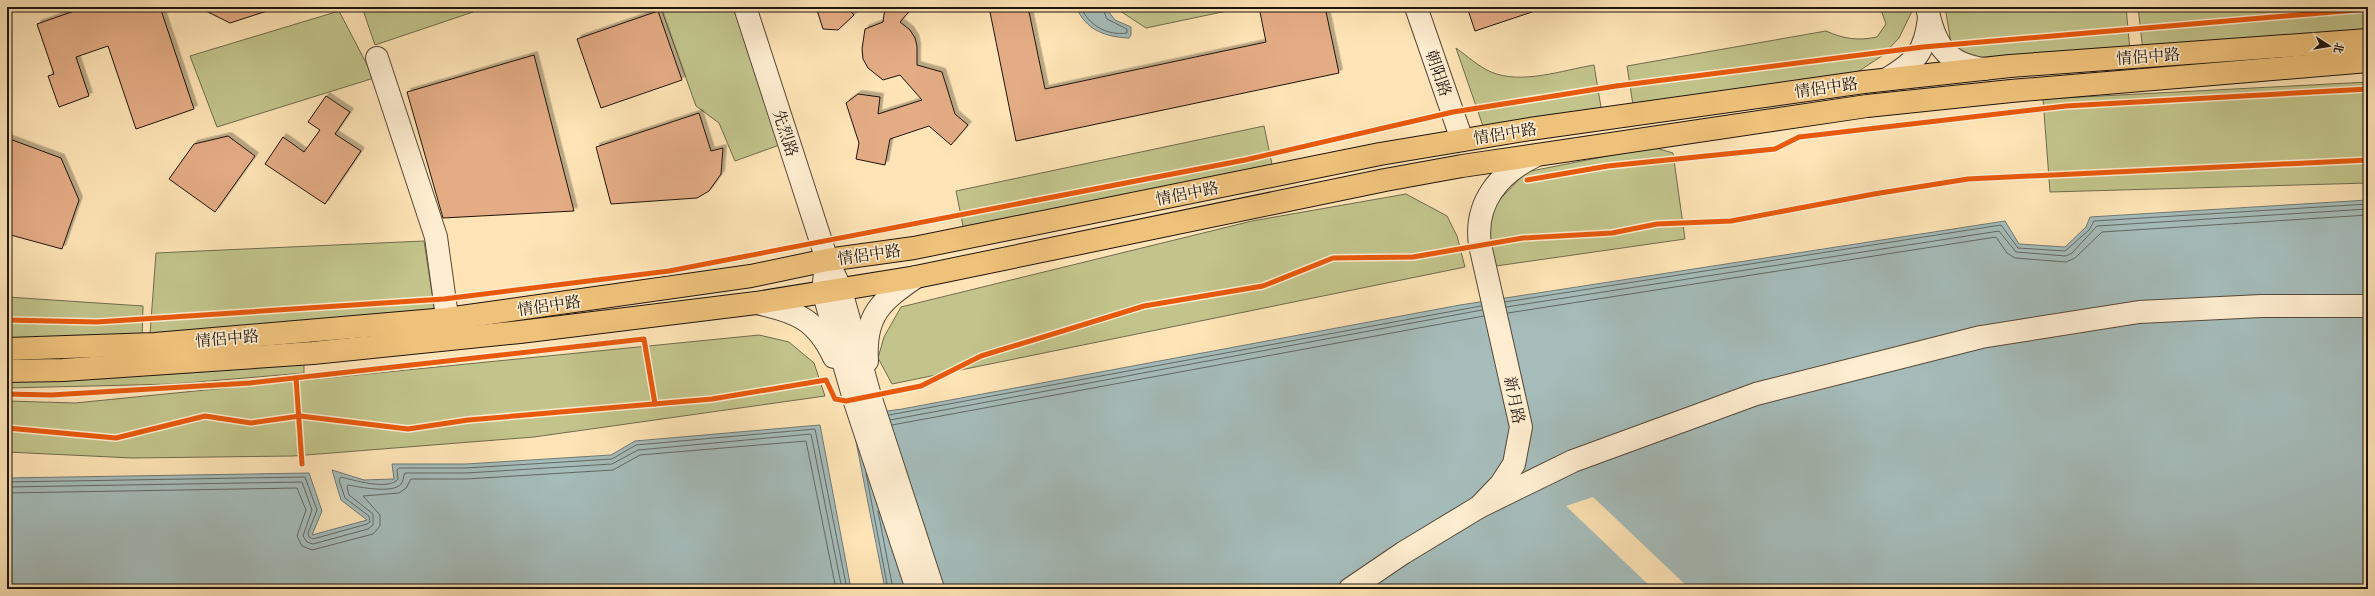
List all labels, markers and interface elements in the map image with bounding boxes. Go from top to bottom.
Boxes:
north arrow [2309,26,2349,66]
text: 北 [2331,41,2345,54]
street label: 情侶中路 [2116,46,2181,68]
street label: 朝阳路 [1422,48,1454,99]
street label: 情侶中路 [1793,75,1859,101]
street label: 先烈路 [769,108,801,159]
street label: 情侶中路 [1472,120,1538,148]
street label: 情侶中路 [1154,179,1220,209]
street label: 情侶中路 [836,242,902,268]
street label: 情侶中路 [516,293,582,319]
street label: 情侶中路 [194,327,260,351]
street label: 新月路 [1501,375,1527,425]

